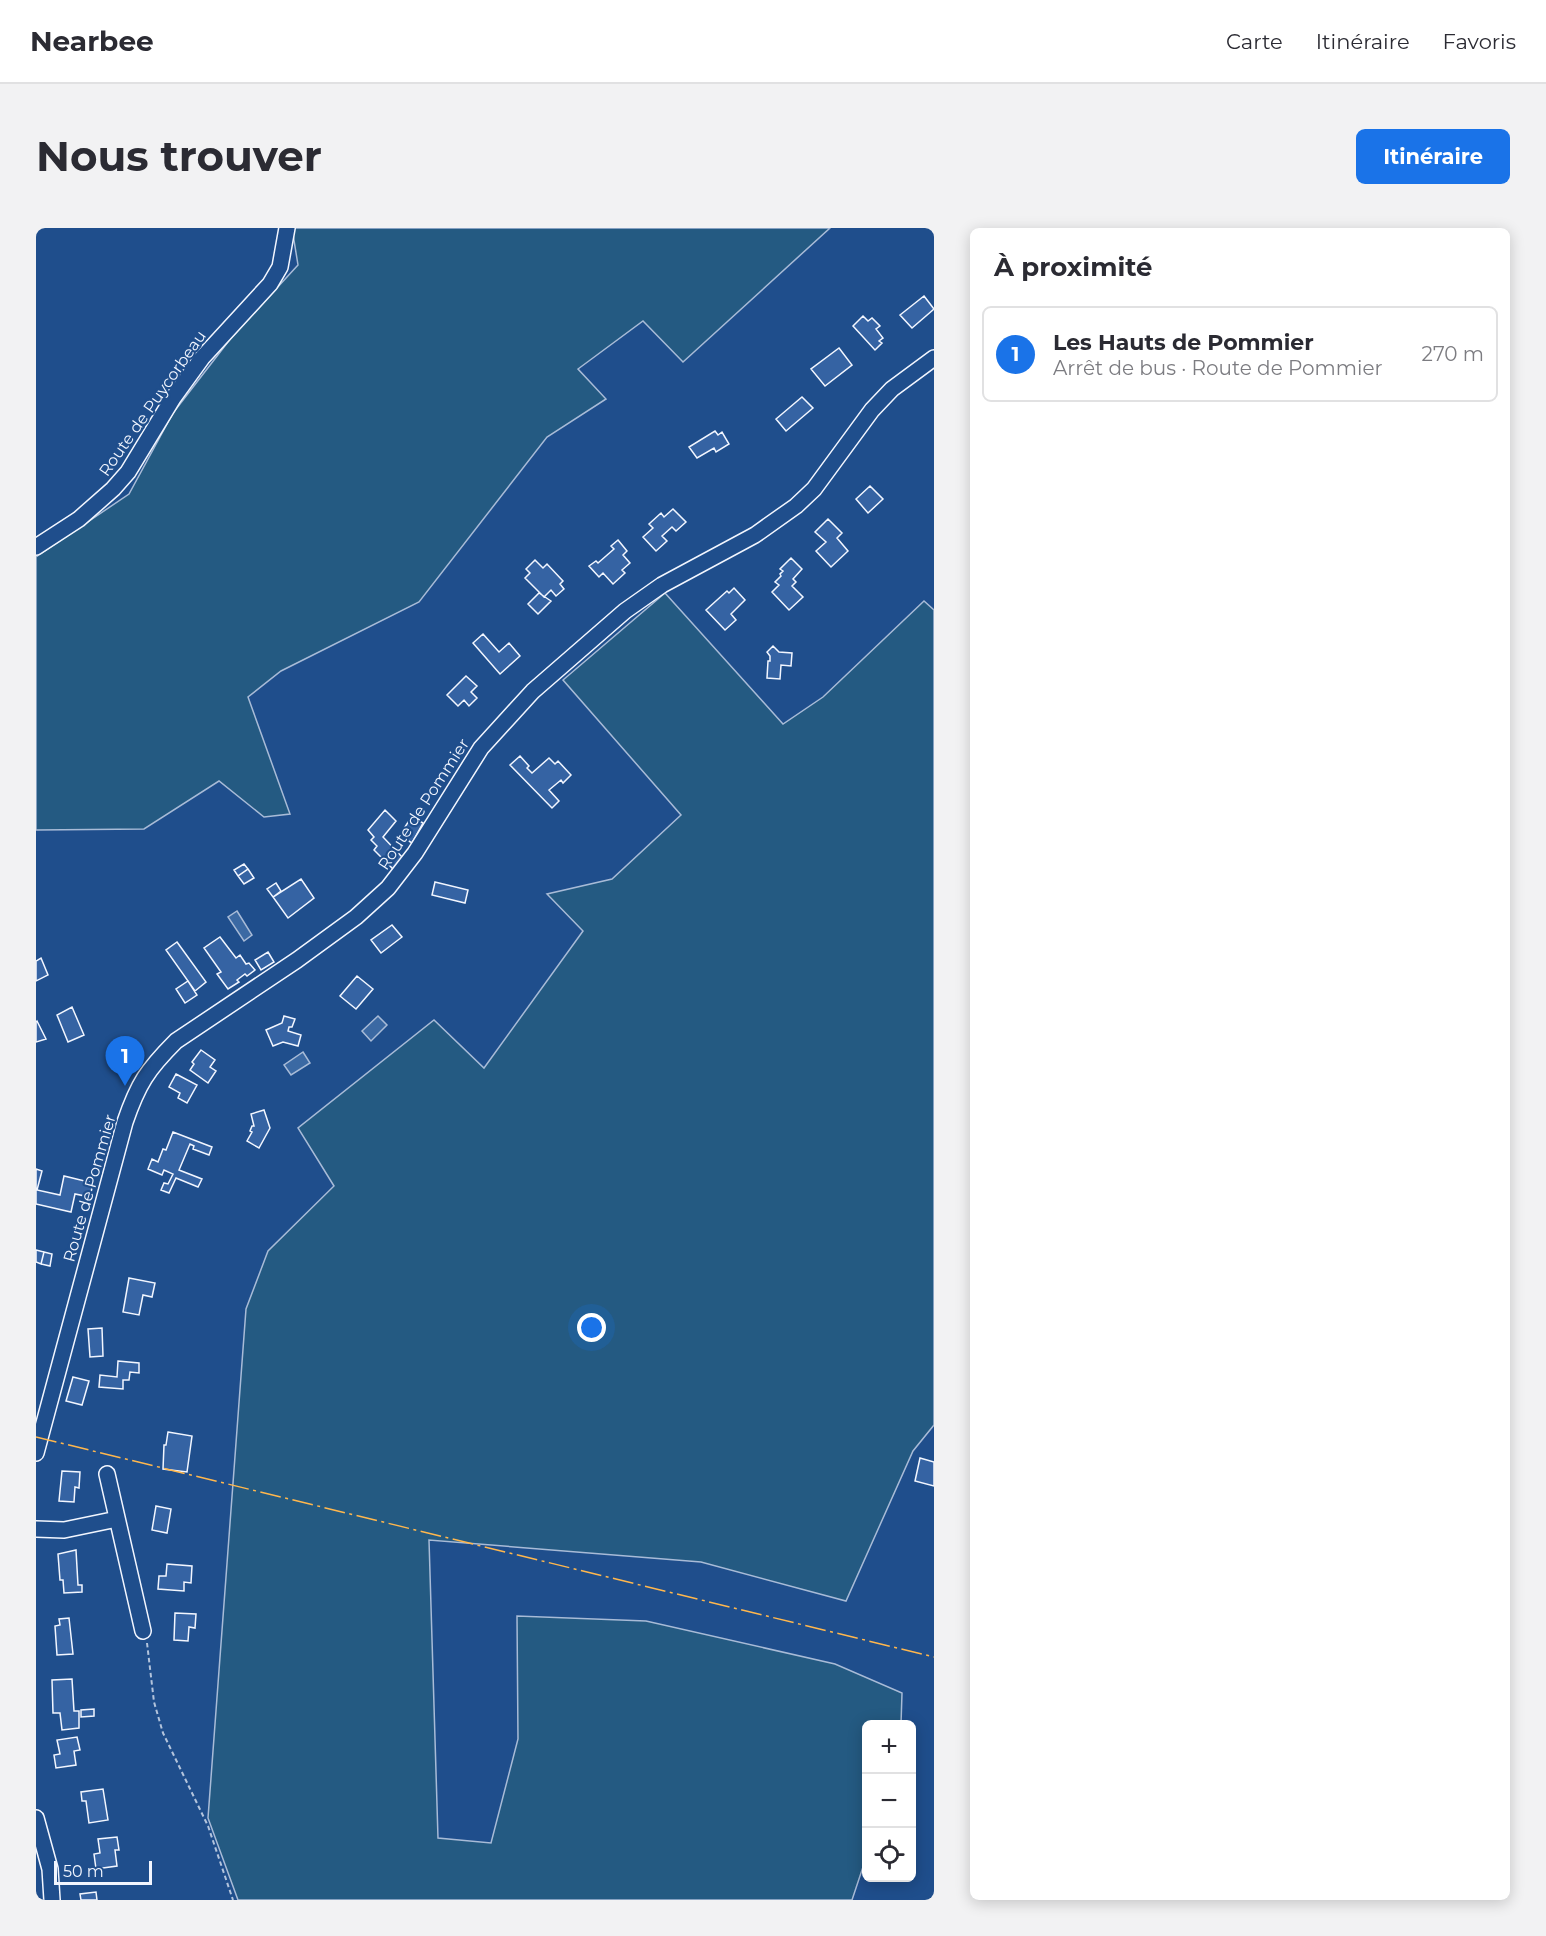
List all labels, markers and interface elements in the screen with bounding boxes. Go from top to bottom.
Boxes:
text: Nearbee [30,24,154,58]
text: Carte [1226,29,1283,54]
text: Itinéraire [1316,29,1410,54]
text: Favoris [1443,29,1516,54]
button: Itinéraire [1356,129,1510,184]
text: Nous trouver [36,130,322,182]
text: À proximité [994,251,1153,283]
street label: Route de Puycorbeau [95,327,210,480]
text: Les Hauts de Pommier [1053,329,1314,356]
text: 1 [1012,342,1019,366]
text: 270 m [1422,342,1484,366]
text: Arrêt de bus · Route de Pommier [1053,356,1383,380]
street label: Route de Pommier [374,735,473,874]
pin: 1 [106,1036,145,1086]
street label: Route de Pommier [59,1112,120,1264]
your location [577,1313,606,1342]
map controls [862,1720,916,1882]
button: + [862,1720,916,1774]
button: − [862,1774,916,1828]
button: locate [862,1828,916,1882]
scale bar [54,1858,152,1886]
text: 50 m [63,1862,104,1881]

